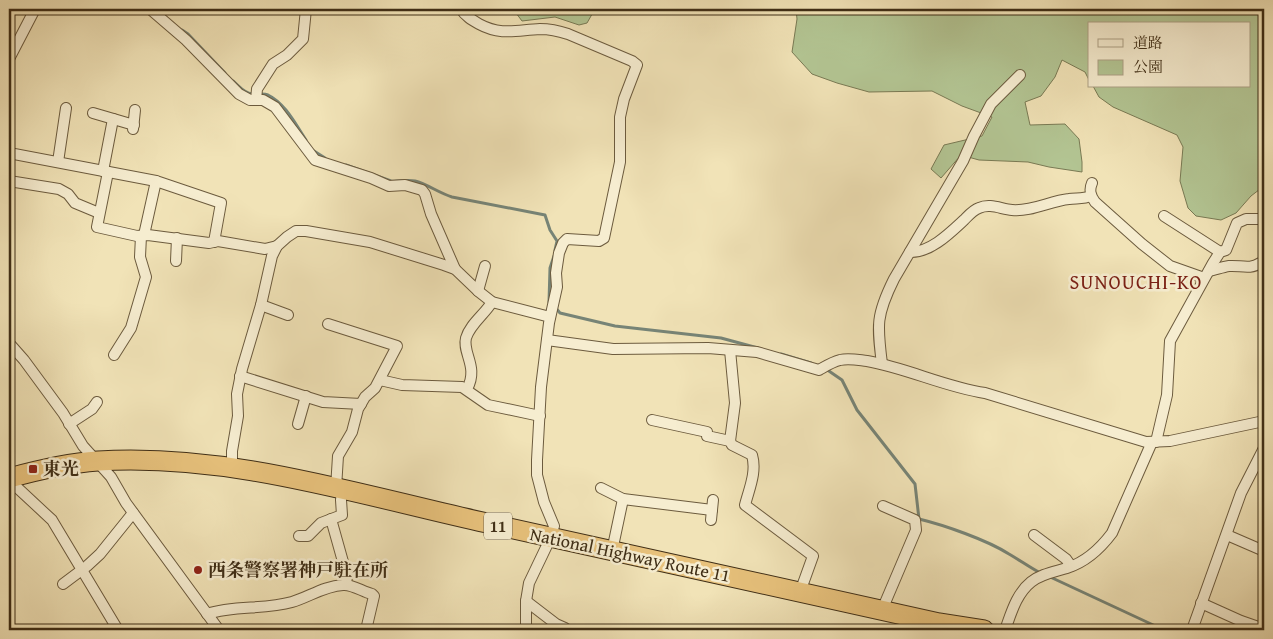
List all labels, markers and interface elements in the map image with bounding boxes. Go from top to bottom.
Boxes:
legend [1088,22,1250,88]
text: 道路 [1133,32,1163,53]
text: 公園 [1133,56,1163,77]
district label: SUNOUCHI-KO [1070,267,1202,296]
place label: 東光 [43,455,79,482]
marker: 東光 [27,463,39,475]
road number: 11 [484,512,512,540]
street label: National Highway Route 11 [528,520,733,589]
place label: 西条警察署神戸駐在所 [208,556,388,583]
marker: 西条警察署神戸駐在所 [192,564,204,576]

